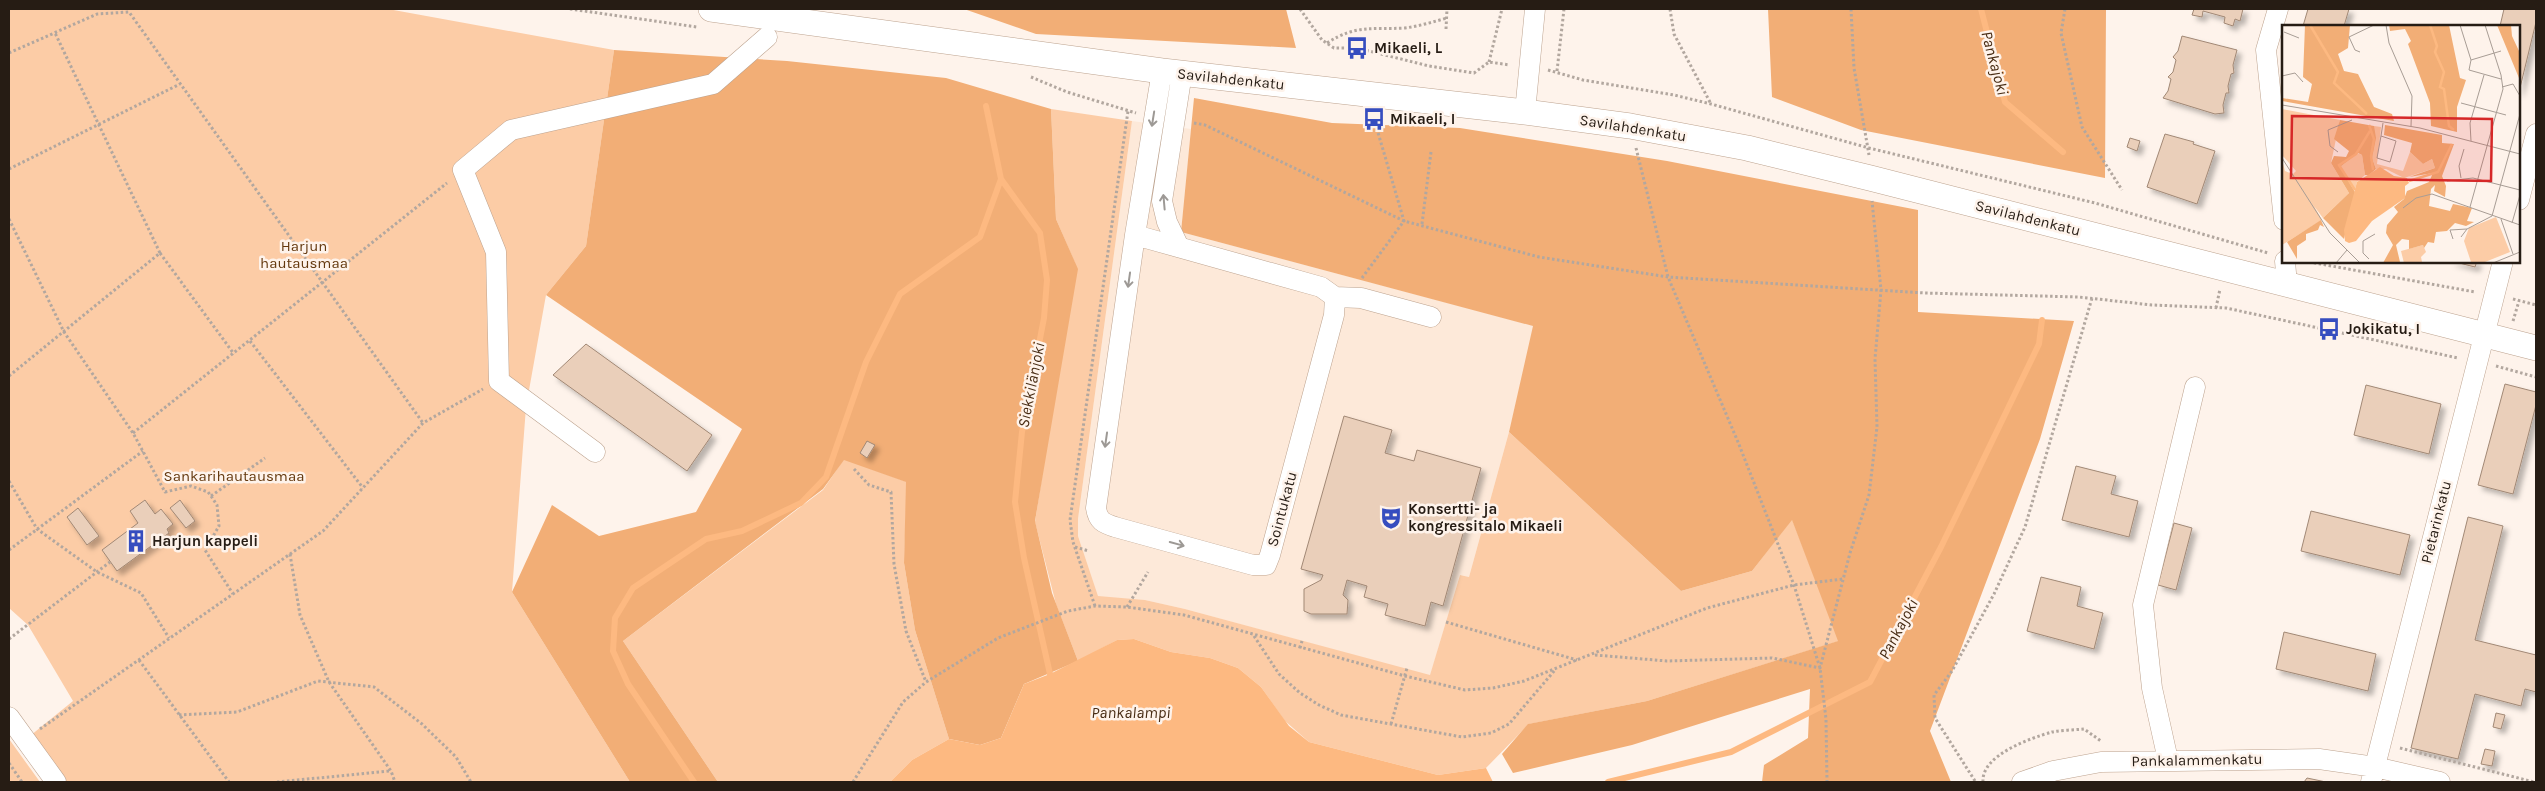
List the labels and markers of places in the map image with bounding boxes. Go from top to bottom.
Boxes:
bus stop icon: Mikaeli, L [1344,35,1370,61]
place label: Mikaeli, L [1374,39,1443,57]
bus stop icon: Mikaeli, I [1361,106,1387,132]
place label: Mikaeli, I [1390,110,1455,128]
bus stop icon: Jokikatu, I [2316,316,2342,342]
place label: Jokikatu, I [2346,320,2420,338]
place label: Konsertti- ja kongressitalo Mikaeli [1408,500,1563,535]
theatre icon: Konsertti- ja kongressitalo Mikaeli [1378,505,1404,531]
building icon: Harjun kappeli [123,528,149,554]
place label: Harjun kappeli [152,532,258,550]

